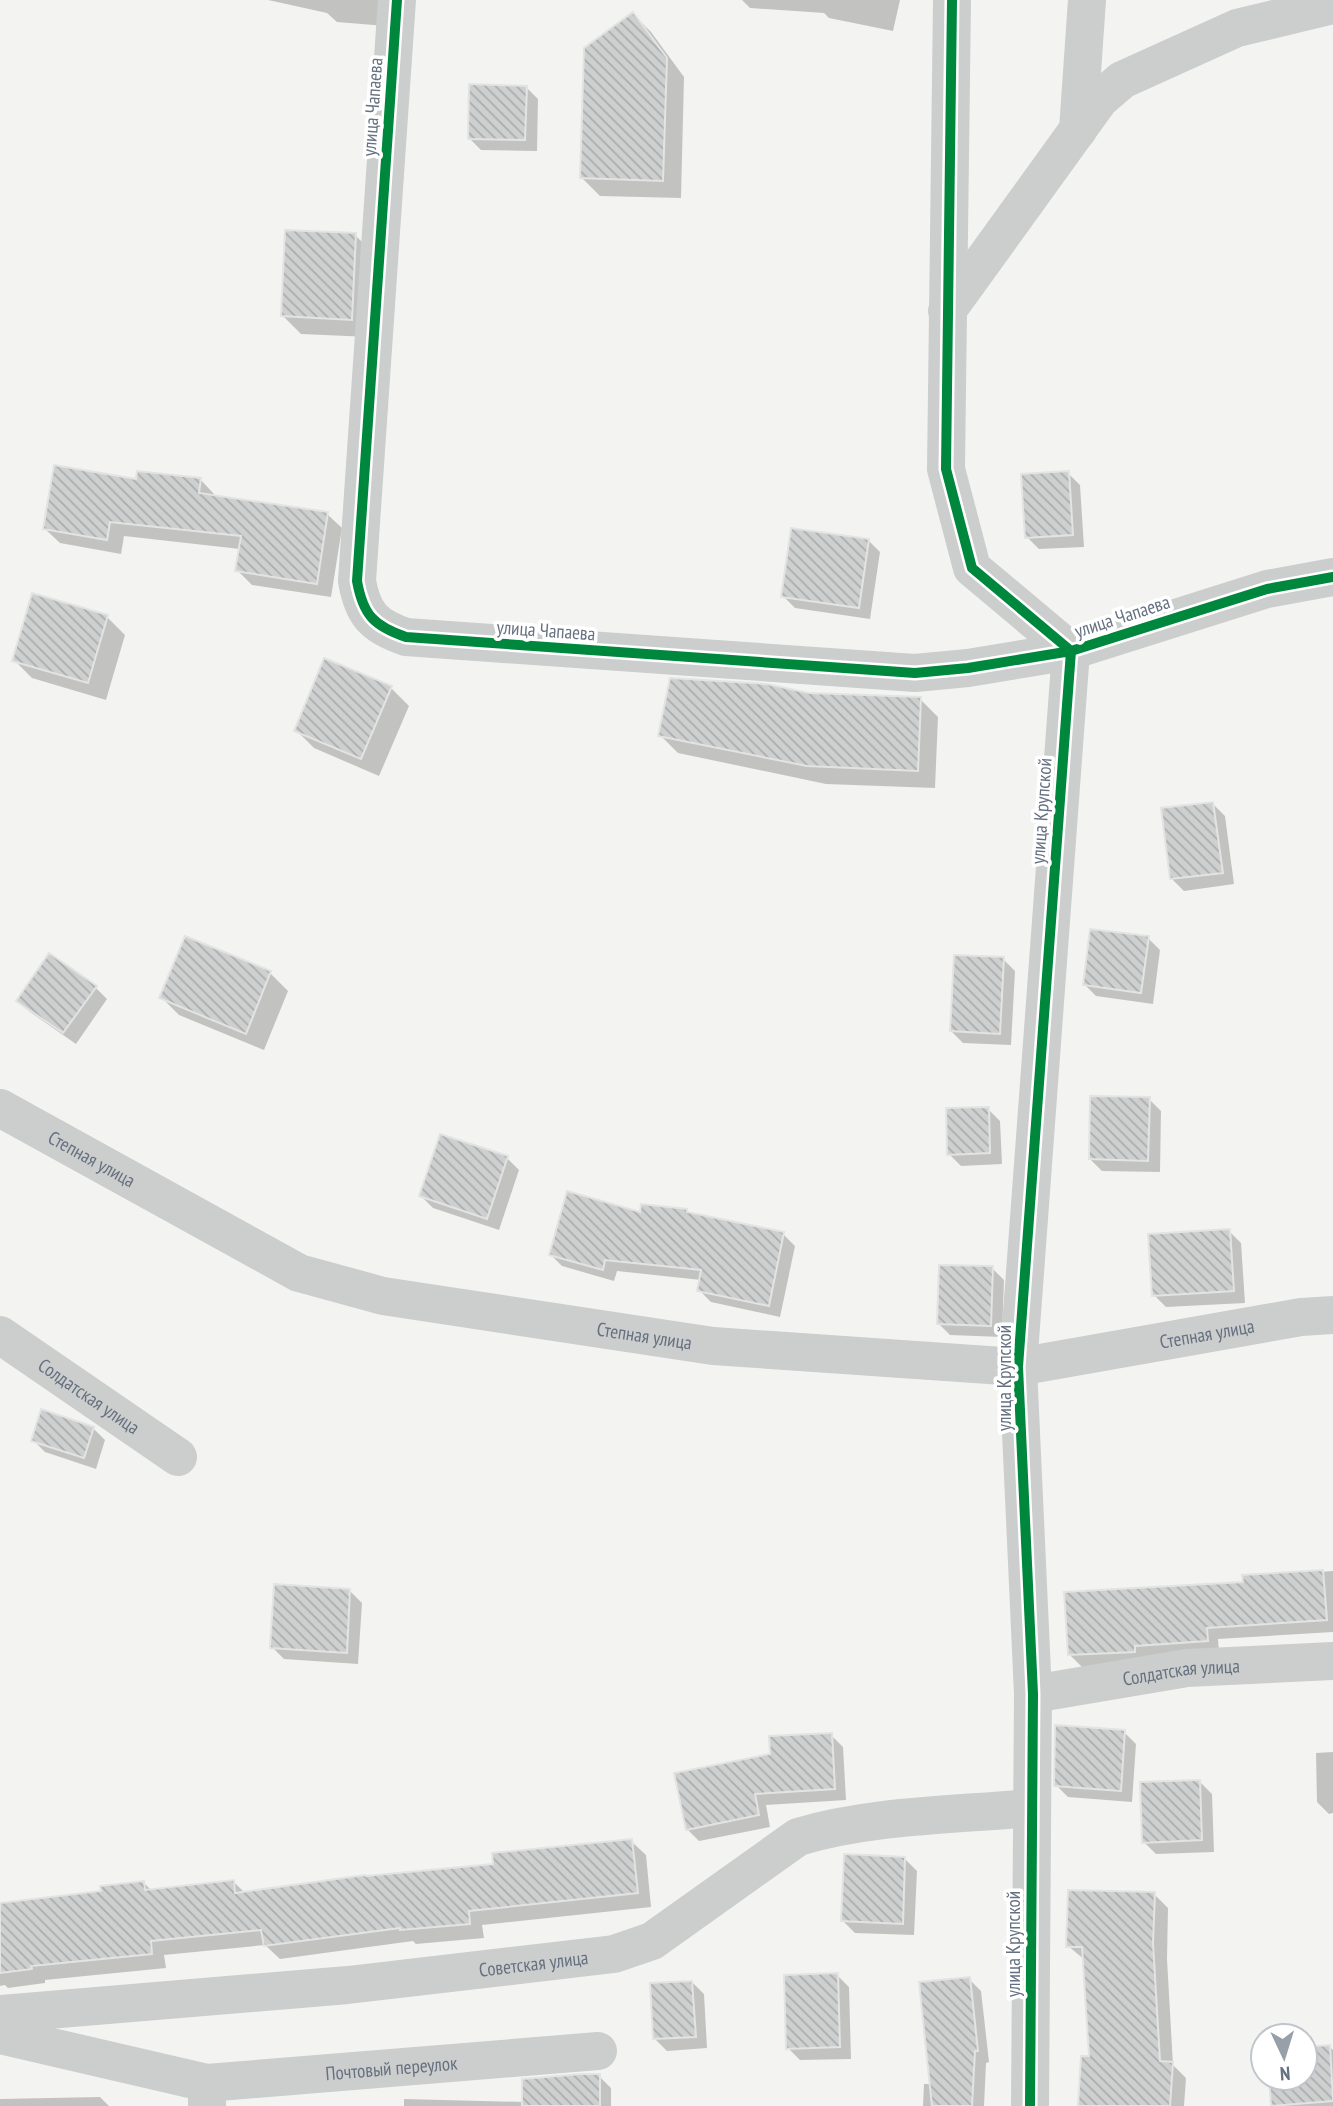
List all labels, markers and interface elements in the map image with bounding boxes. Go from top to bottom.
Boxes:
street label: улица Чапаева [357,57,387,157]
street label: улица Чапаева [1071,589,1173,643]
street label: улица Чапаева [496,615,596,645]
street label: улица Крупской [1025,757,1057,865]
street label: Степная улица [44,1125,140,1192]
street label: Степная улица [1158,1313,1256,1354]
street label: Степная улица [595,1317,694,1355]
street label: улица Крупской [992,1325,1016,1431]
street label: Солдатская улица [34,1353,145,1439]
street label: Солдатская улица [1121,1653,1240,1691]
street label: улица Крупской [1001,1891,1025,1997]
street label: Советская улица [478,1945,589,1982]
north arrow [1249,2022,1319,2092]
street label: Почтовый переулок [325,2051,459,2085]
text: N [1279,2062,1291,2086]

